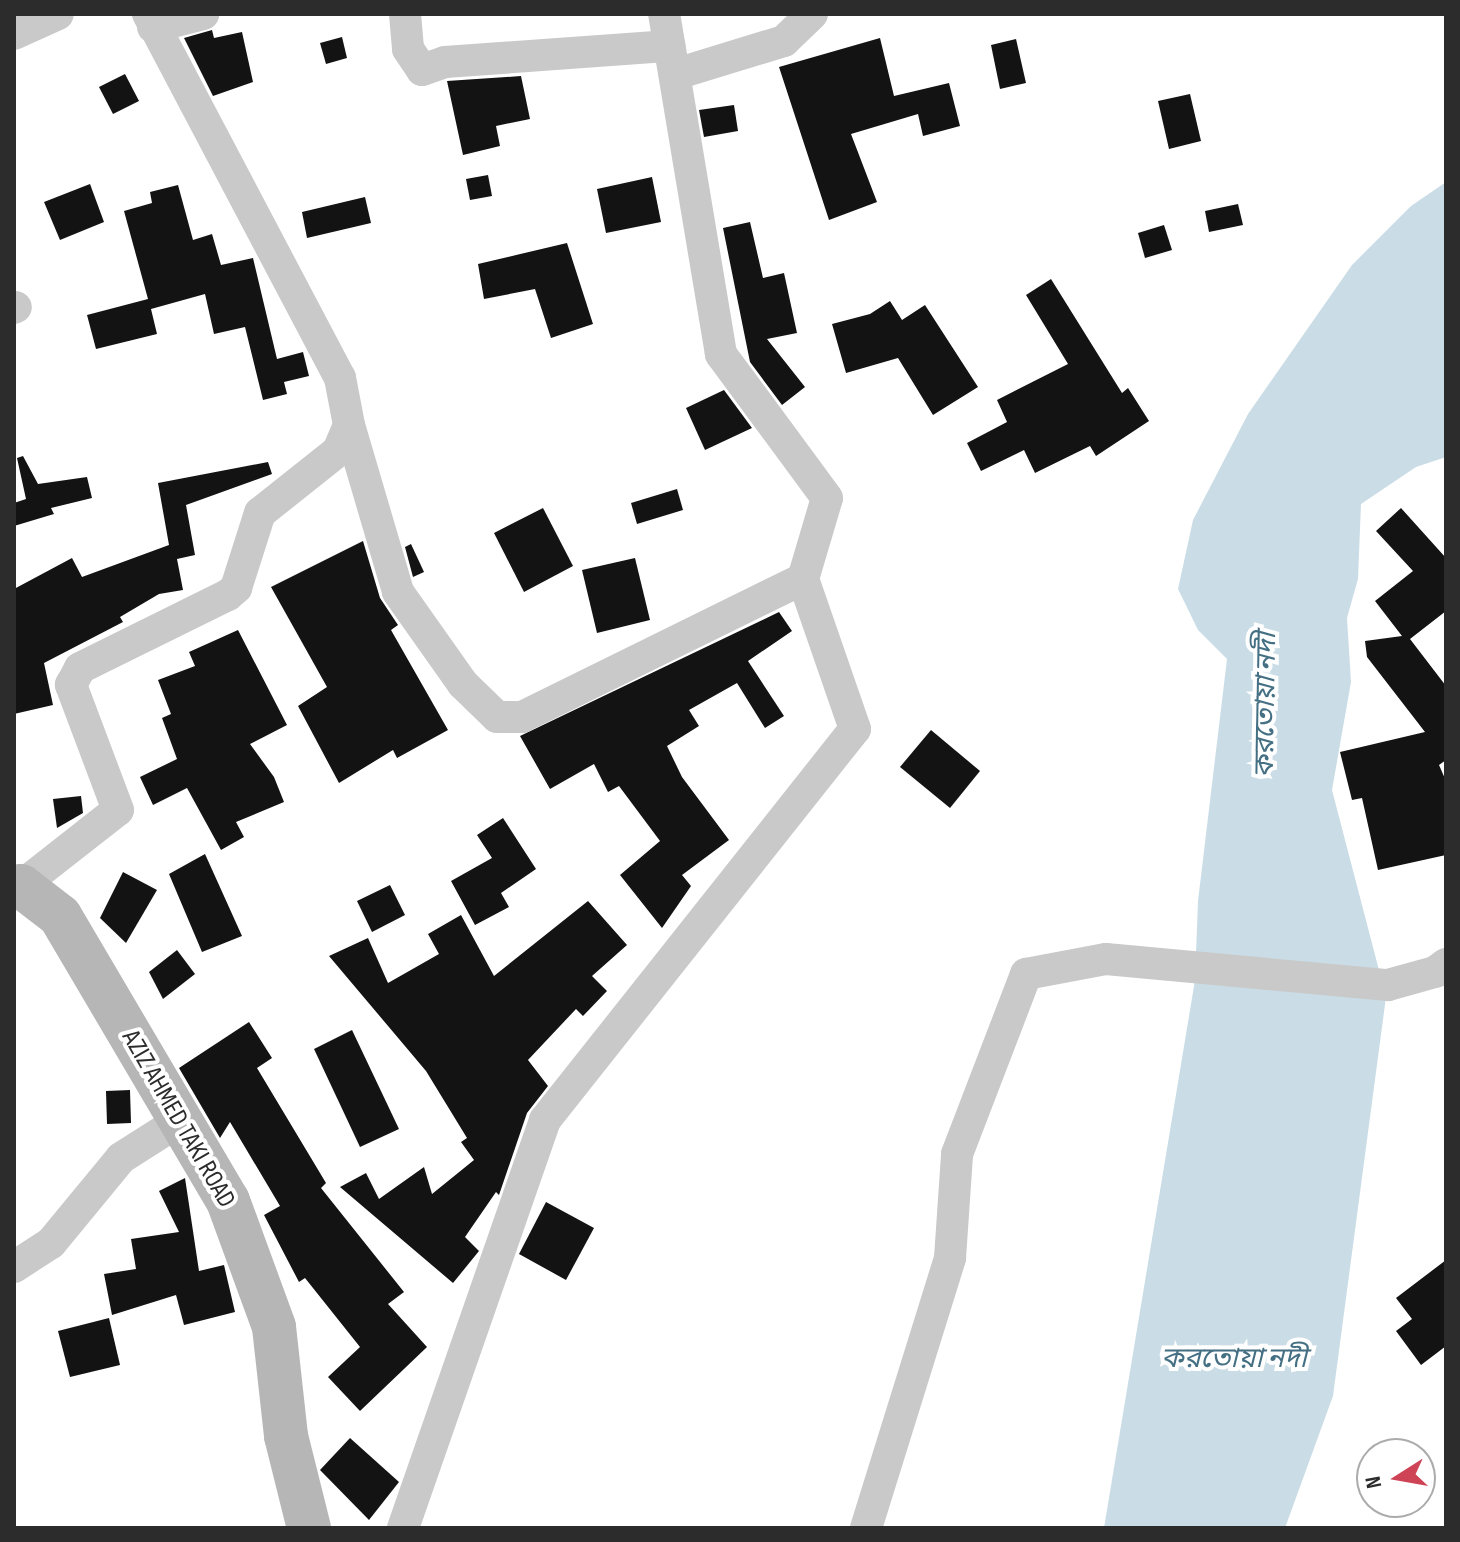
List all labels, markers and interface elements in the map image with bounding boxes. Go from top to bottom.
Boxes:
water label: করতোয়া নদী [1248,632,1284,778]
street label: AZIZ AHMED TAKI ROAD [114,1025,242,1213]
water label: করতোয়া নদী [1161,1342,1307,1376]
north arrow [1356,1438,1436,1518]
text: N [1360,1474,1388,1491]

